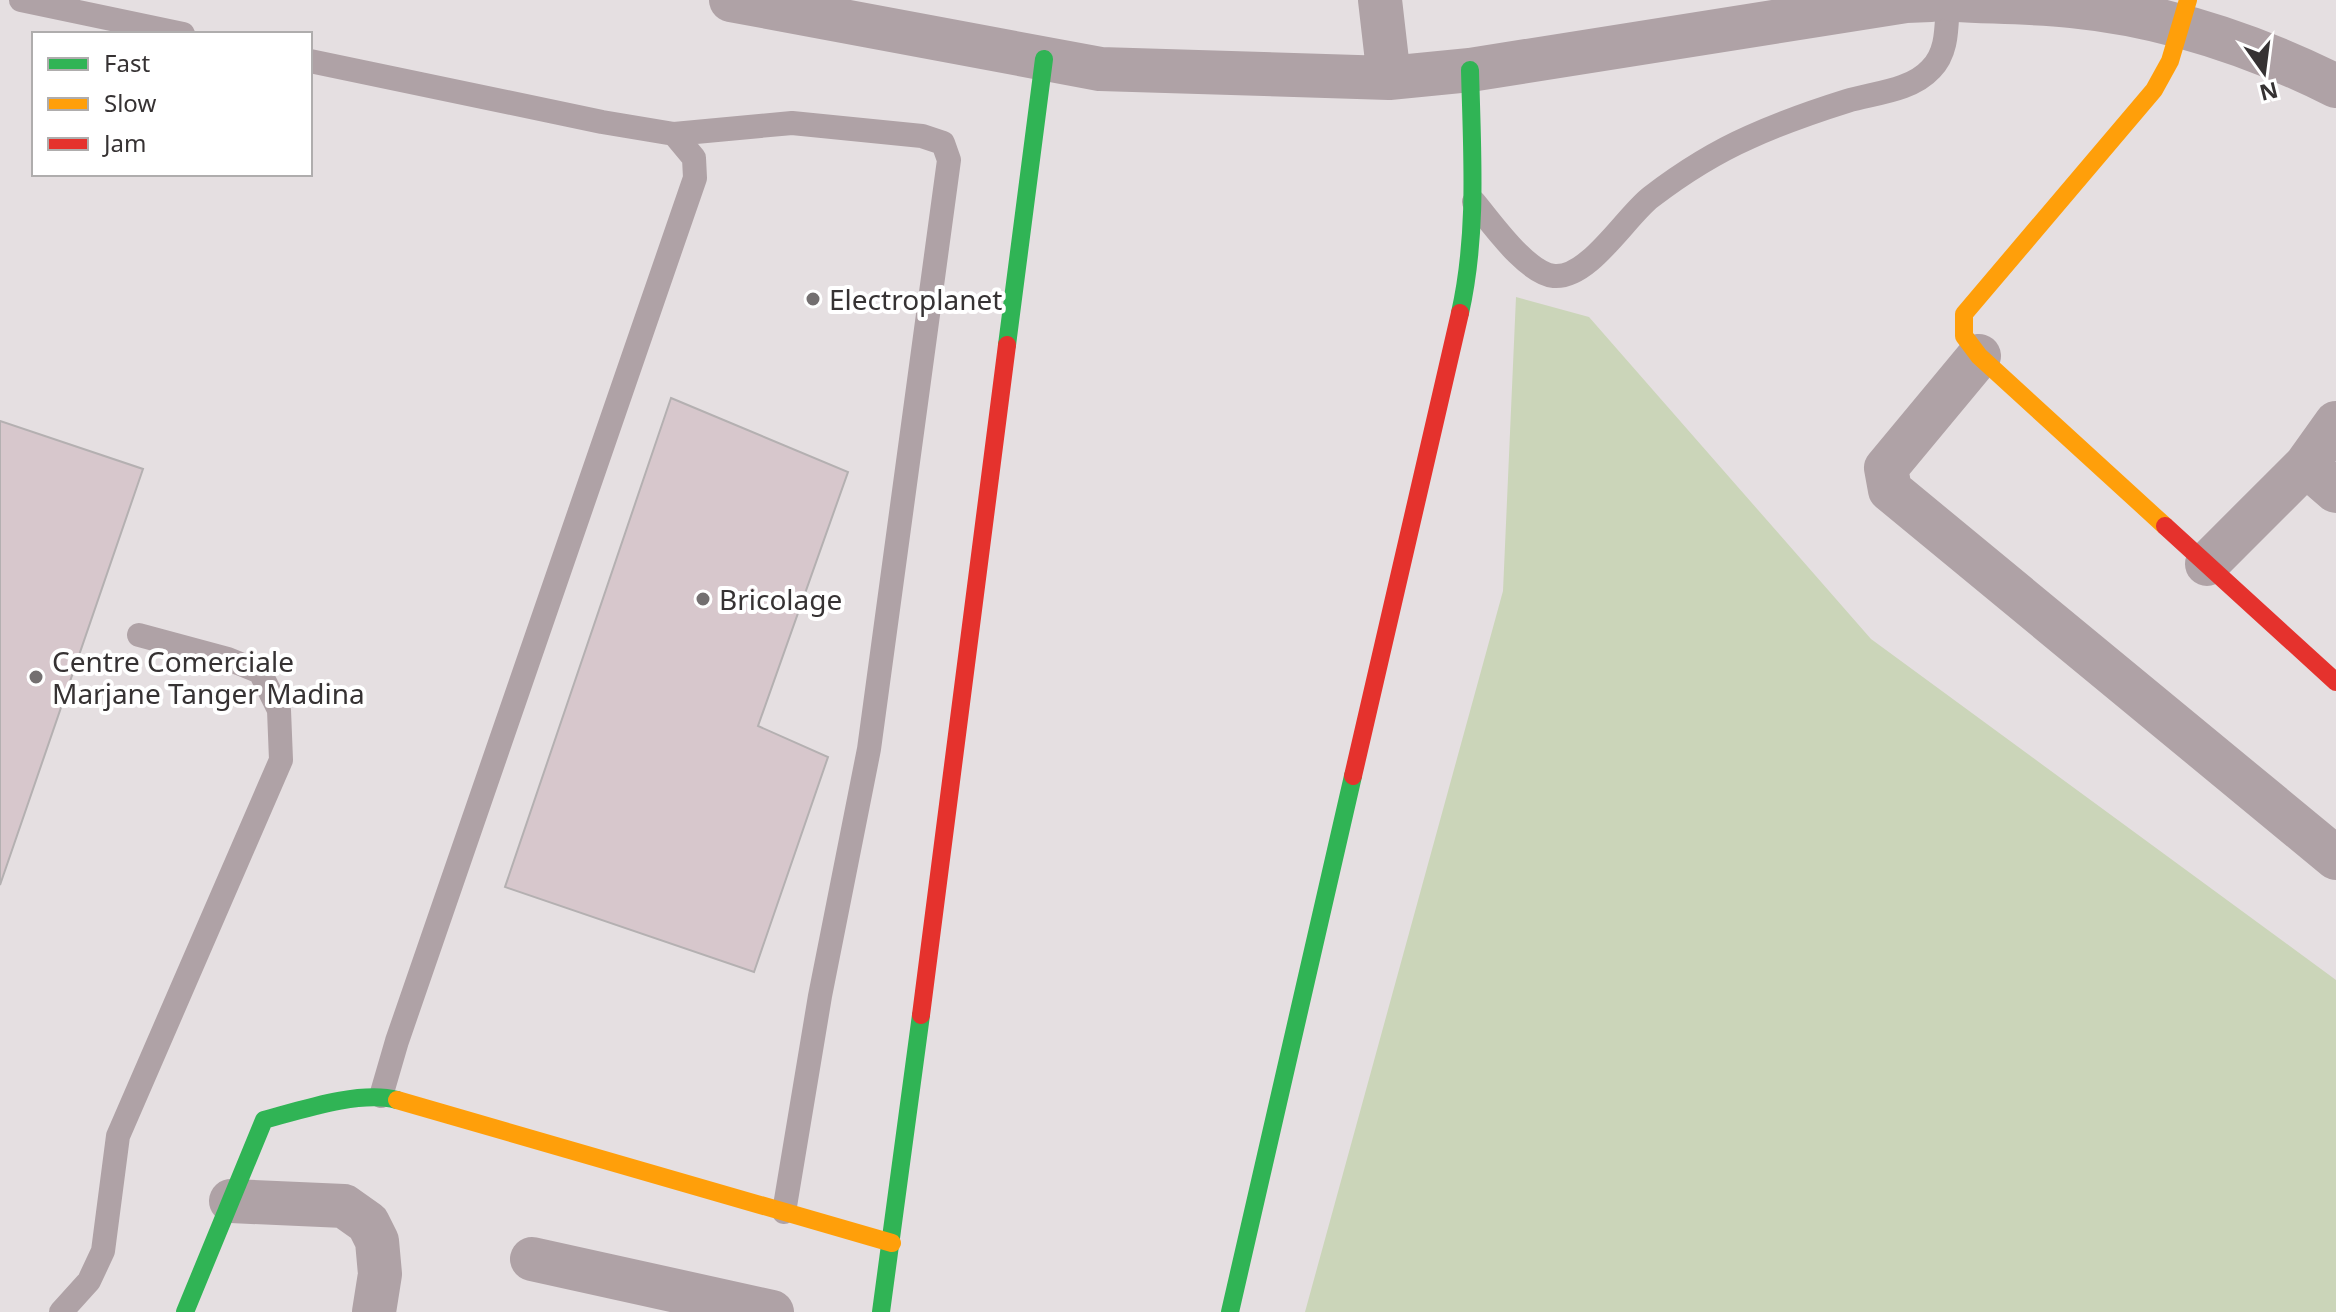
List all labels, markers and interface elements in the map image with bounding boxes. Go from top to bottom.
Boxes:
legend [32,32,312,176]
north arrow [2224,32,2304,112]
text: Fast [104,46,150,79]
text: N [2257,76,2281,109]
text: Slow [104,86,156,119]
text: Jam [102,126,146,159]
place label: Electroplanet [829,280,1002,318]
marker: Electroplanet [804,290,822,308]
place label: Bricolage [719,580,842,618]
marker: Bricolage [694,590,712,608]
place label: Centre Comerciale Marjane Tanger Madina [52,642,365,712]
marker: Centre Comerciale Marjane Tanger Madina [27,668,45,686]

